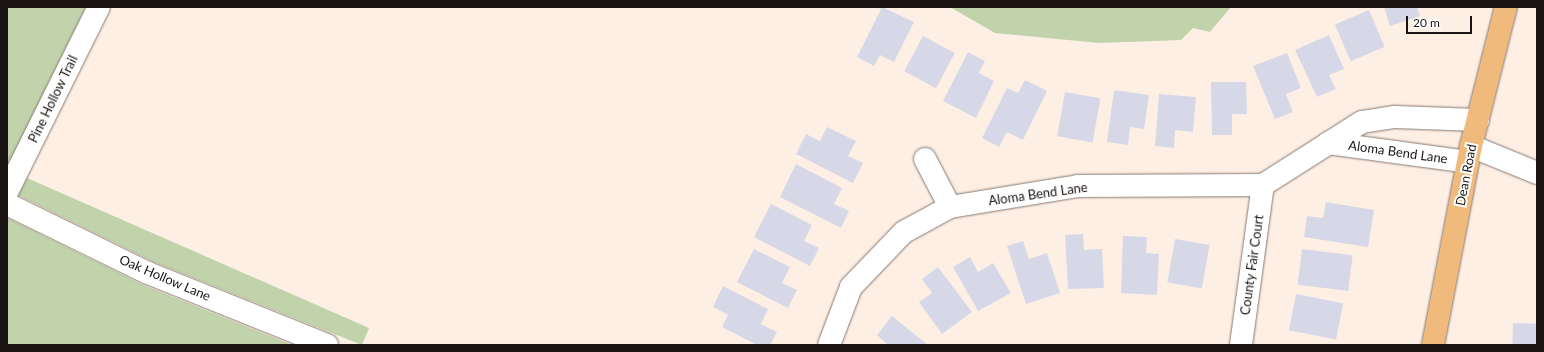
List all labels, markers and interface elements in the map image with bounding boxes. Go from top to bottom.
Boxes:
scale bar [1408,8,1474,34]
text: 20 m [1413,15,1440,30]
street label: Pine Hollow Trail [25,52,81,146]
street label: Aloma Bend Lane [1347,137,1449,167]
street label: Dean Road [1452,143,1480,207]
street label: Aloma Bend Lane [987,179,1089,209]
street label: County Fair Court [1237,214,1267,316]
street label: Oak Hollow Lane [117,252,213,304]

